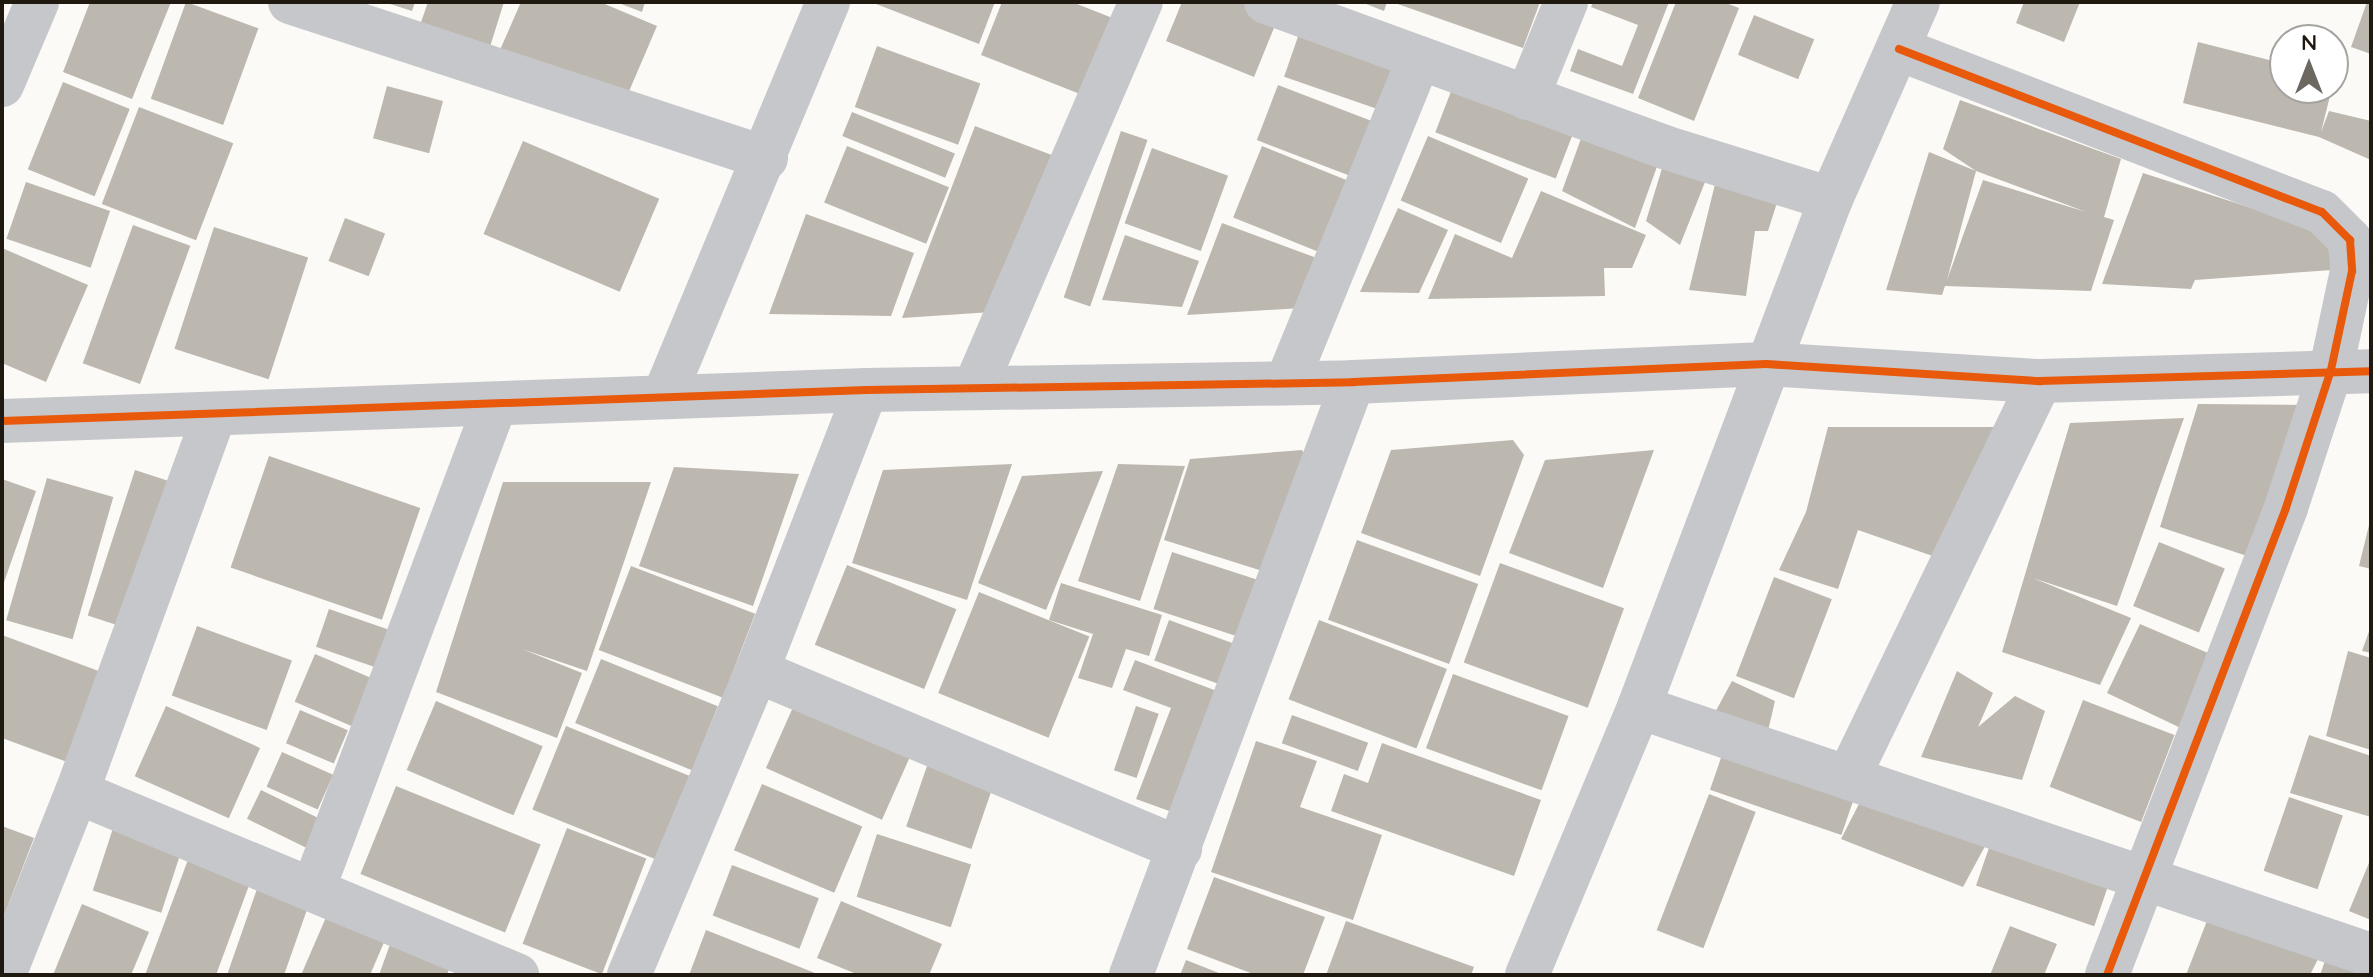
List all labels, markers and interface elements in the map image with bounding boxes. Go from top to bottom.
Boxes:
north arrow [2269,24,2349,104]
text: N [2301,28,2317,56]

